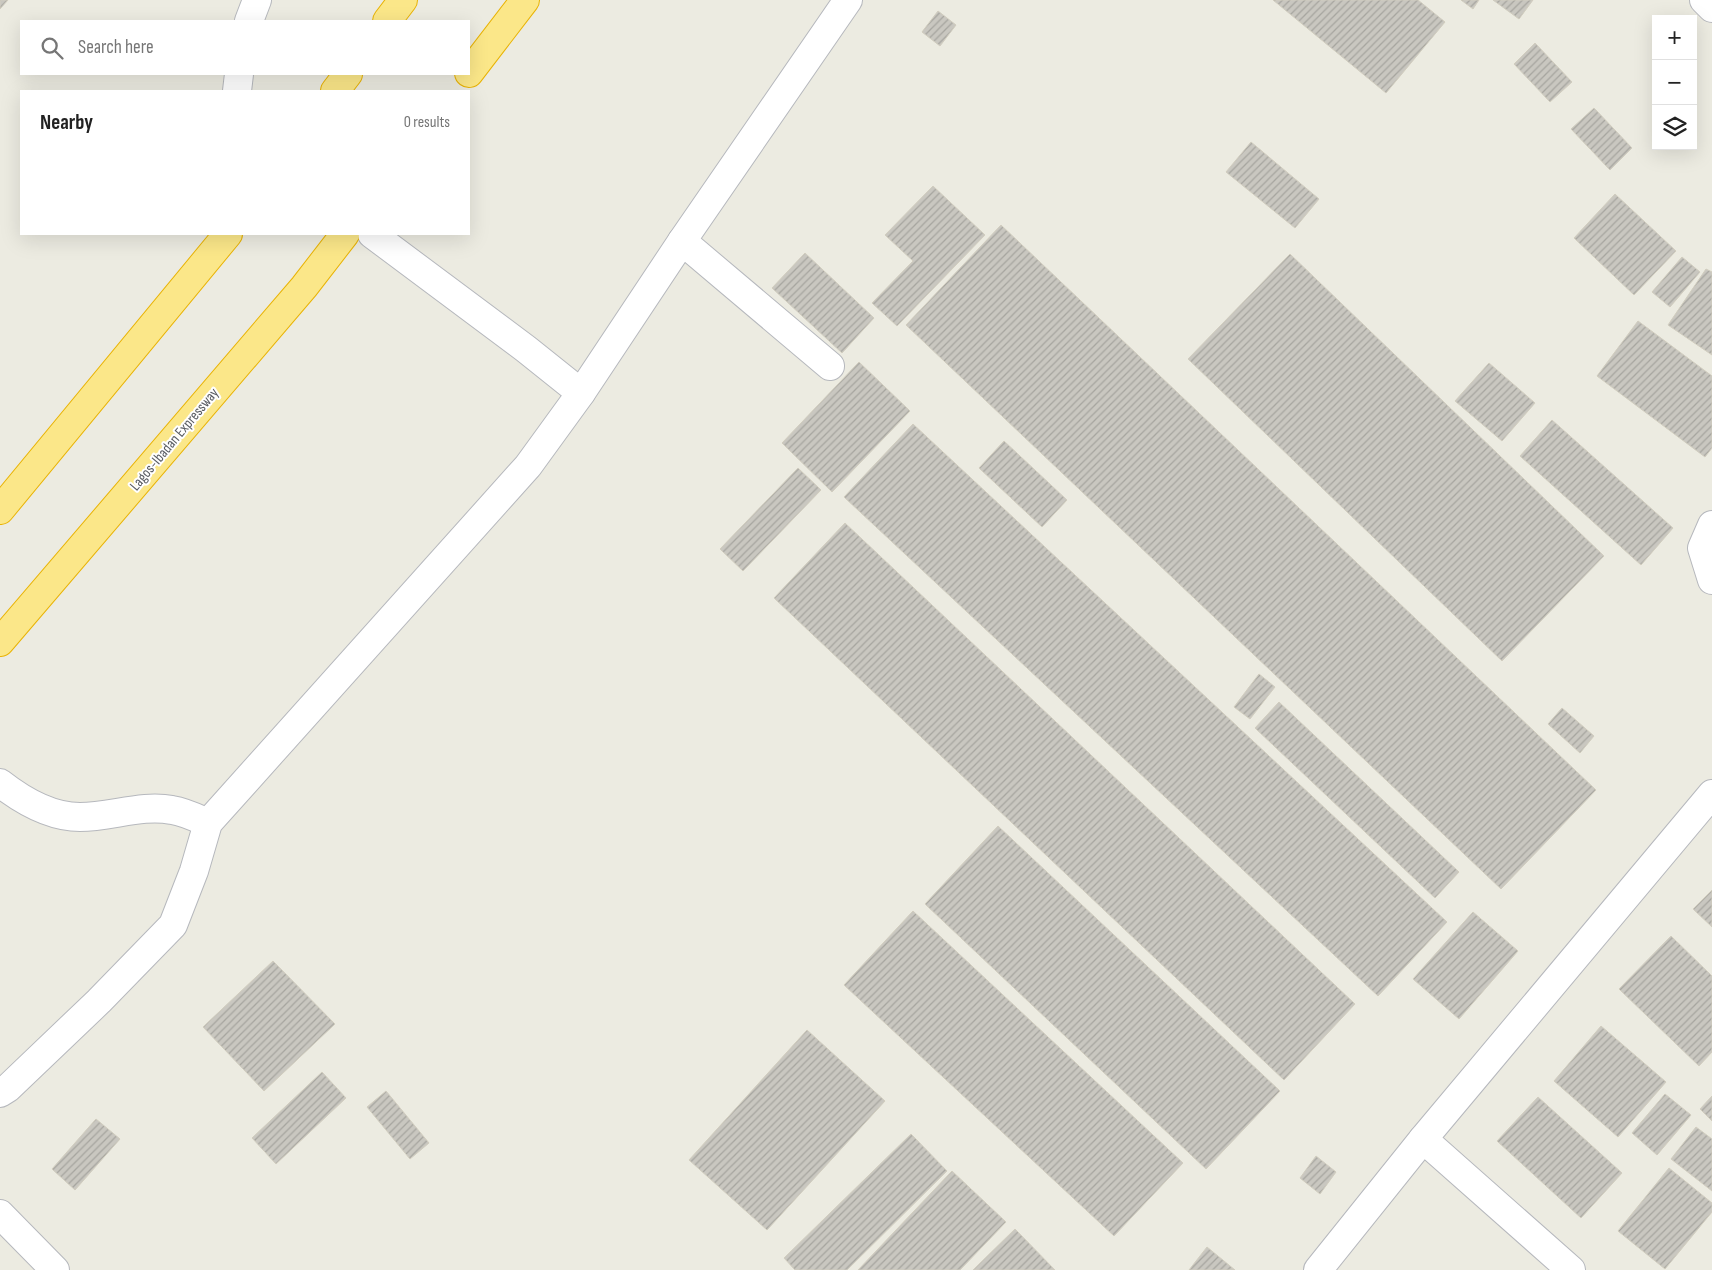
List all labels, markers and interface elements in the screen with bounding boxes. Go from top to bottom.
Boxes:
map controls [1652,15,1697,150]
button: + [1652,15,1697,60]
search box [20,20,470,75]
icon: search [38,34,66,62]
text: Search here [78,36,154,59]
button: − [1652,60,1697,105]
button: layers [1652,105,1697,150]
text: Nearby [40,110,93,135]
text: 0 results [404,113,450,132]
street label: Lagos-Ibadan Expressway [126,384,223,495]

